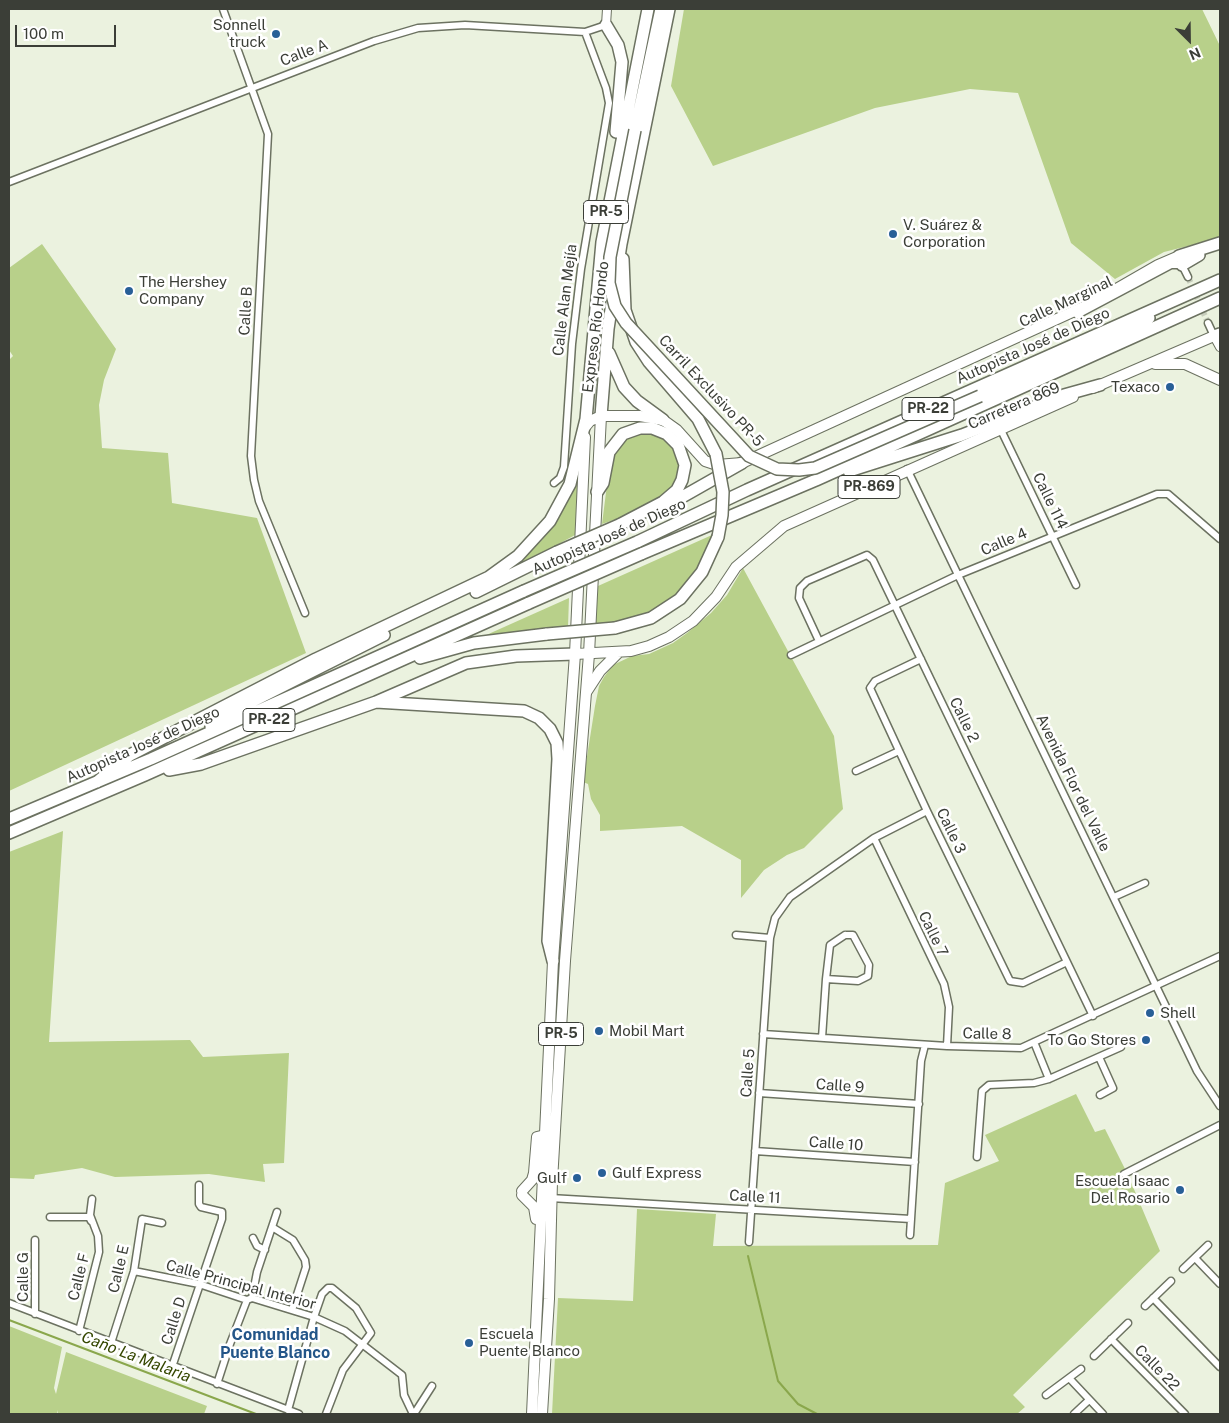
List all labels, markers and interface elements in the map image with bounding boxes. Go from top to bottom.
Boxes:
scale bar [18,15,119,47]
north arrow [1164,15,1214,65]
place label: Sonnell truck [213,16,266,51]
text: 100 m [23,25,64,42]
marker: Sonnell truck [270,28,282,40]
street label: Calle A [278,36,330,70]
text: N [1187,44,1203,63]
road number: PR-5 [584,200,628,223]
place label: V. Suárez & Corporation [903,216,985,251]
marker: V. Suárez & Corporation [887,228,899,240]
street label: Calle Alan Mejía [549,243,581,357]
street label: Expreso Río Hondo [579,260,613,394]
place label: The Hershey Company [139,273,227,308]
street label: Calle Marginal [1016,273,1116,331]
marker: The Hershey Company [123,285,135,297]
street label: Calle B [236,286,256,336]
street label: Autopista José de Diego [953,304,1113,388]
street label: Carril Exclusivo PR-5 [655,332,767,450]
place label: Texaco [1111,378,1160,396]
street label: Carretera 869 [965,379,1063,433]
marker: Texaco [1164,381,1176,393]
road number: PR-22 [902,398,954,420]
street label: Calle 114 [1029,470,1071,532]
road number: PR-869 [838,476,900,498]
street label: Autopista José de Diego [529,495,689,579]
street label: Calle 4 [978,524,1030,560]
street label: Calle 2 [945,694,983,746]
street label: Autopista José de Diego [63,703,223,787]
road number: PR-22 [243,708,295,732]
street label: Avenida Flor del Valle [1032,711,1114,855]
street label: Calle 3 [932,805,970,857]
street label: Calle 7 [914,908,952,960]
place label: Shell [1160,1004,1196,1022]
marker: Shell [1144,1007,1156,1019]
road number: PR-5 [538,1022,584,1046]
place label: Mobil Mart [609,1022,685,1040]
marker: Mobil Mart [593,1025,605,1037]
street label: Calle 8 [962,1025,1012,1043]
place label: To Go Stores [1047,1031,1136,1049]
marker: To Go Stores [1140,1034,1152,1046]
street label: Calle 5 [737,1048,759,1098]
street label: Calle 9 [815,1075,865,1097]
street label: Calle 10 [808,1133,864,1155]
place label: Gulf Express [612,1164,701,1182]
marker: Gulf Express [596,1167,608,1179]
place label: Gulf [537,1169,567,1187]
marker: Gulf [571,1172,583,1184]
place label: Escuela Isaac Del Rosario [1075,1172,1170,1207]
marker: Escuela Isaac Del Rosario [1174,1184,1186,1196]
street label: Calle 11 [729,1187,781,1207]
street label: Calle E [105,1243,133,1295]
street label: Calle G [14,1252,32,1302]
street label: Calle F [64,1252,94,1302]
street label: Calle Principal Interior [164,1256,318,1314]
street label: Calle D [158,1295,190,1347]
district label: Comunidad Puente Blanco [220,1325,330,1363]
place label: Escuela Puente Blanco [479,1325,580,1360]
water label: Caño La Malaria [79,1327,193,1387]
marker: Escuela Puente Blanco [463,1337,475,1349]
street label: Calle 22 [1131,1341,1183,1395]

